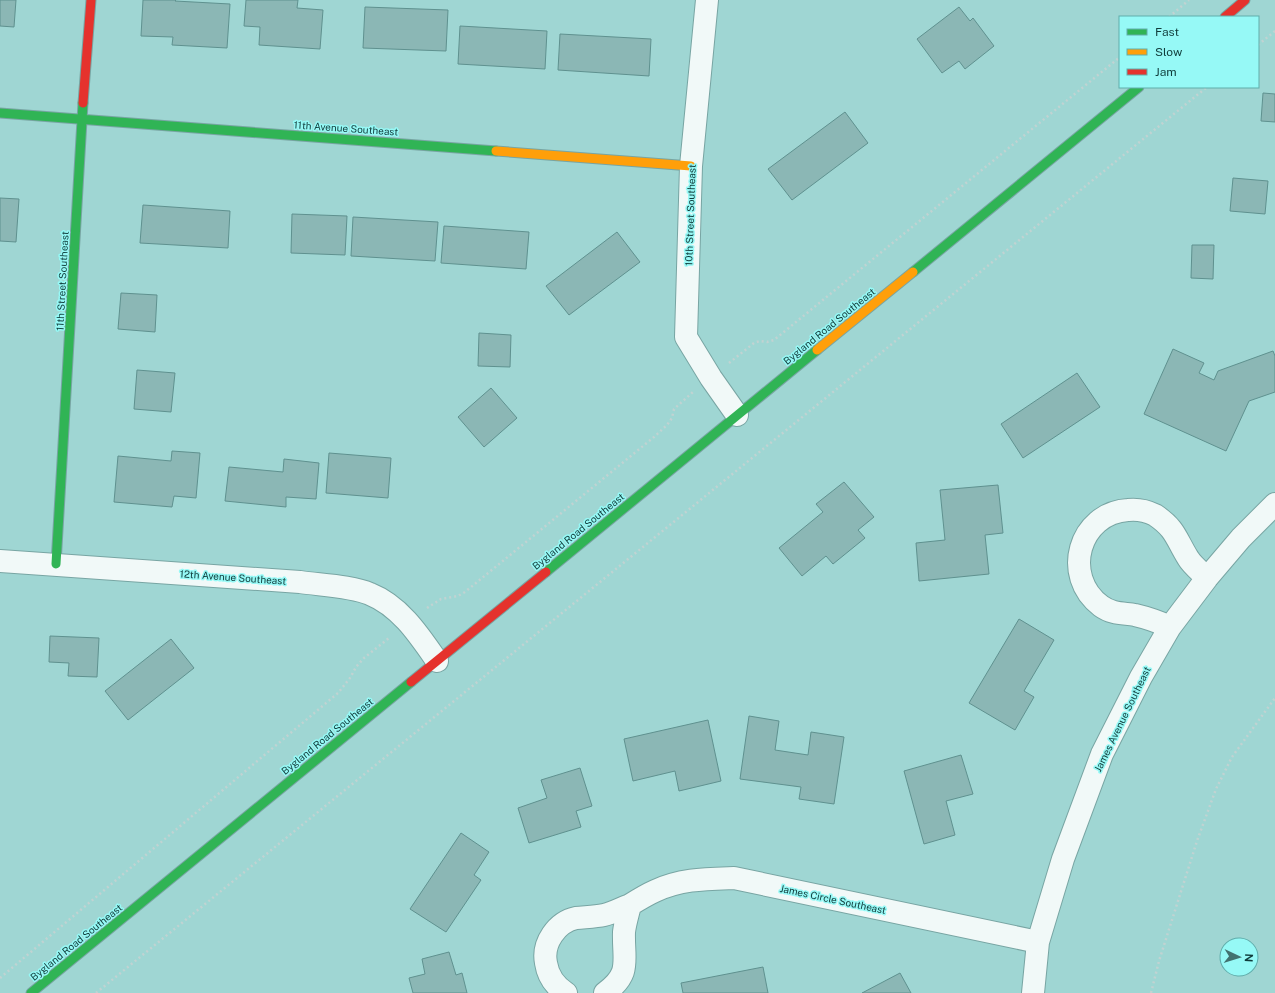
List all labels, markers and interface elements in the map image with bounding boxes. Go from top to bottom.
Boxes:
legend [1119,16,1259,88]
text: Fast [1155,25,1180,39]
text: Slow [1155,45,1183,59]
text: Jam [1155,65,1177,79]
street label: 11th Avenue Southeast [293,118,399,138]
street label: 10th Street Southeast [682,164,698,266]
street label: 11th Street Southeast [53,231,71,331]
street label: Bygland Road Southeast [781,285,877,367]
street label: Bygland Road Southeast [530,490,626,572]
street label: 12th Avenue Southeast [179,567,287,587]
street label: James Avenue Southeast [1091,664,1153,774]
street label: Bygland Road Southeast [279,695,375,777]
street label: James Circle Southeast [779,882,887,916]
street label: Bygland Road Southeast [28,901,124,983]
north arrow [1219,937,1259,977]
text: N [1243,953,1255,962]

